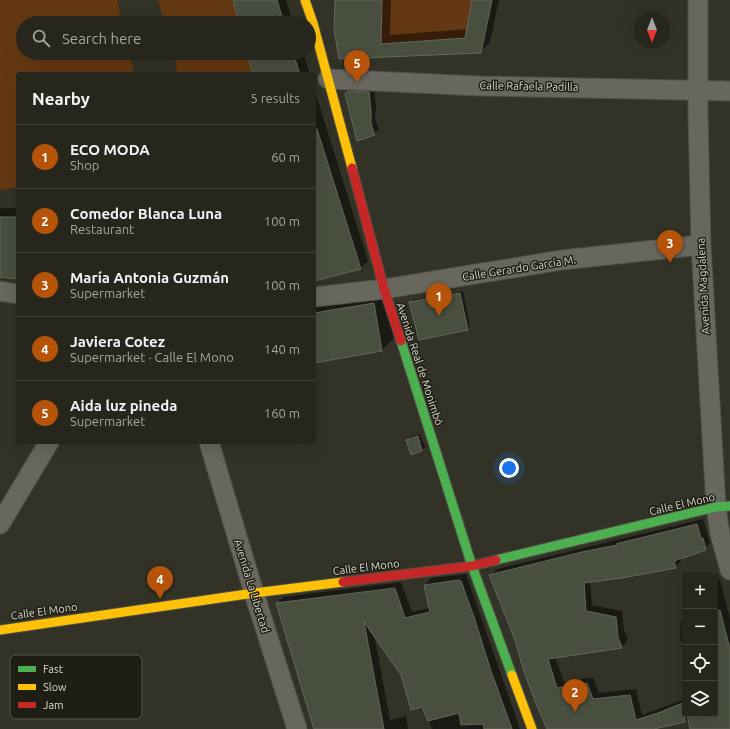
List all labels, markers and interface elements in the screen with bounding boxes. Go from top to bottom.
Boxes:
north arrow [634,12,670,48]
search box [16,16,316,60]
icon: search [30,27,52,49]
text: Search here [62,30,141,47]
pin: 5 [344,50,370,83]
street label: Calle Rafaela Padilla [479,79,579,93]
text: Nearby [32,89,90,108]
text: 5 results [250,91,300,105]
text: ECO MODA [70,141,150,158]
text: 1 [41,150,49,164]
text: 60 m [271,150,300,164]
text: Shop [70,158,99,172]
text: Comedor Blanca Luna [70,205,222,222]
text: 2 [41,214,49,228]
text: 100 m [264,214,300,228]
text: Restaurant [70,222,134,236]
pin: 3 [657,230,683,263]
street label: Avenida Magdalena [694,237,712,335]
street label: Calle Gerardo García M. [461,253,577,283]
text: María Antonia Guzmán [70,269,229,286]
text: 3 [41,278,49,292]
text: 100 m [264,278,300,292]
pin: 1 [426,283,452,316]
text: Supermarket [70,286,145,300]
street label: Avenida Real de Monimbó [394,301,446,427]
text: Javiera Cotez [70,333,165,350]
text: 4 [41,342,49,356]
text: 140 m [264,342,300,356]
text: Supermarket · Calle El Mono [70,350,234,364]
text: Aida luz pineda [70,397,177,414]
text: 5 [41,406,49,420]
text: 160 m [264,406,300,420]
text: Supermarket [70,414,145,428]
your location [499,458,519,478]
street label: Calle El Mono [648,491,716,517]
street label: Avenida La Libertad [232,538,272,634]
street label: Calle El Mono [332,557,400,577]
pin: 4 [147,566,173,599]
map controls [682,573,718,717]
button: + [682,573,718,609]
street label: Calle El Mono [10,600,78,622]
button: − [682,609,718,645]
button: locate [682,645,718,681]
legend [10,655,142,719]
text: Fast [43,663,64,675]
pin: 2 [562,679,588,712]
text: Slow [43,681,67,693]
button: layers [682,681,718,717]
text: Jam [43,699,64,711]

